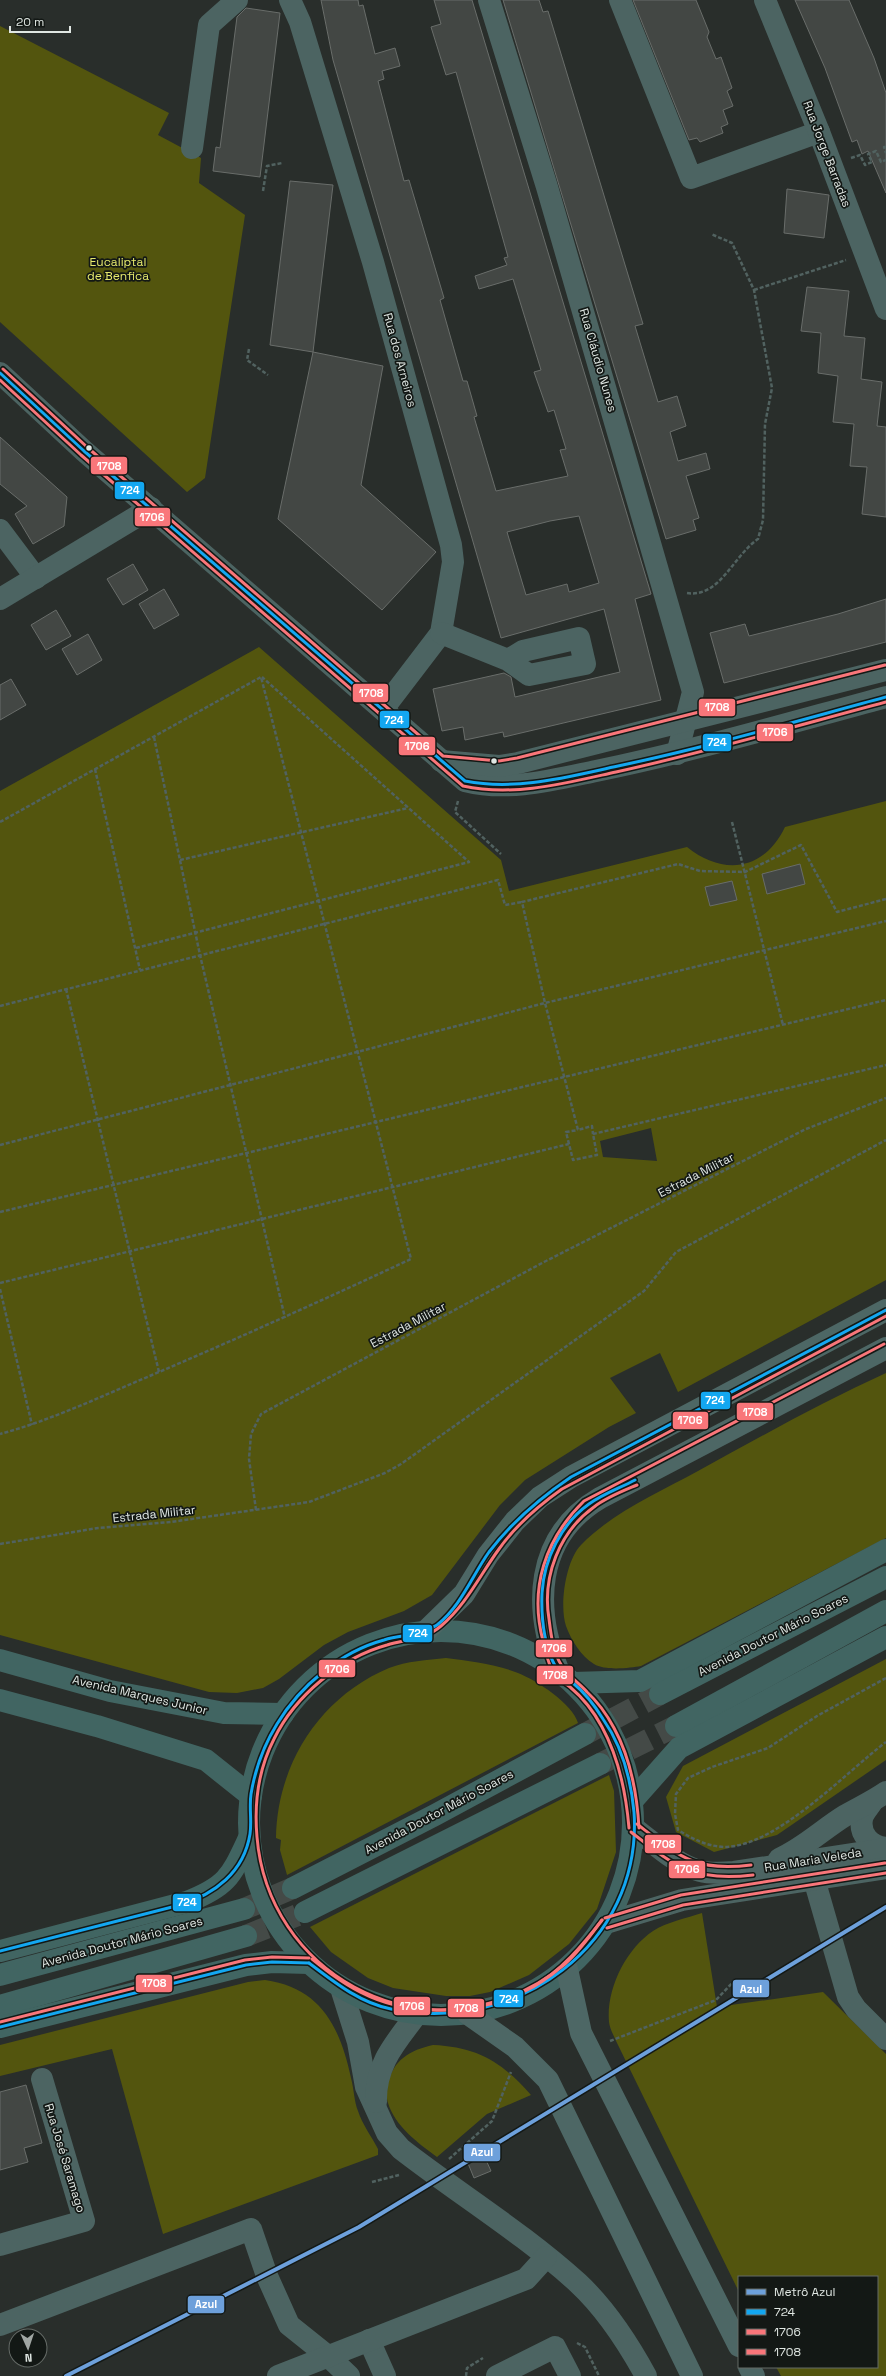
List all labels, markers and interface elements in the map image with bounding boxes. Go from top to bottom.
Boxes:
scale bar [10,8,70,34]
text: 20 m [16,14,44,30]
street label: Rua Jorge Barradas [799,99,855,209]
park label: Eucaliptal de Benfica [87,254,149,284]
street label: Rua Cláudio Nunes [576,306,620,414]
street label: Rua dos Arneiros [380,311,420,409]
unlabelled marker [84,443,94,453]
line badge: 1708 [90,456,128,475]
text: 1708 [97,459,122,473]
line badge: 724 [114,481,145,500]
text: 724 [120,483,140,497]
line badge: 1706 [134,507,171,527]
text: 1706 [140,510,165,524]
line badge: 1708 [352,683,389,703]
text: 1708 [359,686,384,700]
line badge: 1708 [698,698,736,717]
text: 1708 [705,700,730,714]
line badge: 724 [379,710,410,729]
text: 724 [384,713,404,727]
line badge: 1706 [756,723,794,742]
text: 1706 [763,725,788,739]
line badge: 724 [702,733,732,752]
text: 724 [707,735,727,749]
line badge: 1706 [398,736,436,756]
text: 1706 [405,739,430,753]
unlabelled marker [489,756,499,766]
street label: Estrada Militar [655,1149,737,1201]
street label: Estrada Militar [367,1298,449,1352]
line badge: 724 [700,1391,731,1410]
text: 724 [705,1393,725,1407]
line badge: 1708 [736,1402,774,1421]
text: 1708 [743,1405,768,1419]
line badge: 1706 [672,1411,709,1430]
text: 1706 [678,1413,703,1427]
street label: Estrada Militar [112,1502,197,1526]
street label: Avenida Doutor Mário Soares [695,1590,851,1680]
line badge: 724 [402,1624,433,1643]
text: 724 [408,1626,428,1640]
line badge: 1706 [535,1639,573,1658]
text: 1706 [542,1641,567,1655]
line badge: 1706 [318,1659,356,1678]
text: 1706 [325,1662,350,1676]
line badge: 1708 [536,1665,574,1685]
text: 1708 [543,1668,568,1682]
street label: Avenida Marques Junior [71,1672,210,1718]
street label: Avenida Doutor Mário Soares [362,1766,516,1858]
line badge: 1708 [644,1834,682,1854]
text: 1708 [651,1837,676,1851]
street label: Rua Maria Veleda [763,1844,863,1876]
line badge: 1706 [668,1860,706,1879]
text: 1706 [675,1862,700,1876]
line badge: 724 [172,1893,202,1912]
text: 724 [177,1895,197,1909]
street label: Avenida Doutor Mário Soares [40,1913,204,1971]
line badge: 1708 [135,1974,173,1993]
text: 1708 [142,1976,167,1990]
line badge: Azul [732,1979,770,1998]
text: Azul [740,1982,762,1996]
line badge: 724 [493,1989,524,2008]
text: 724 [499,1992,519,2006]
line badge: 1706 [393,1996,431,2016]
line badge: 1708 [447,1998,485,2018]
text: 1706 [400,1999,425,2013]
text: 1708 [454,2001,479,2015]
street label: Rua José Saramago [41,2101,89,2215]
line badge: Azul [463,2143,501,2162]
text: Azul [471,2145,493,2159]
legend [738,2276,878,2368]
text: Metrô Azul [774,2284,836,2300]
line badge: Azul [187,2295,225,2314]
text: Azul [195,2297,217,2311]
text: 724 [774,2304,796,2320]
text: 1706 [774,2324,801,2340]
north arrow [8,2328,48,2368]
text: 1708 [774,2344,801,2360]
text: N [24,2351,33,2365]

